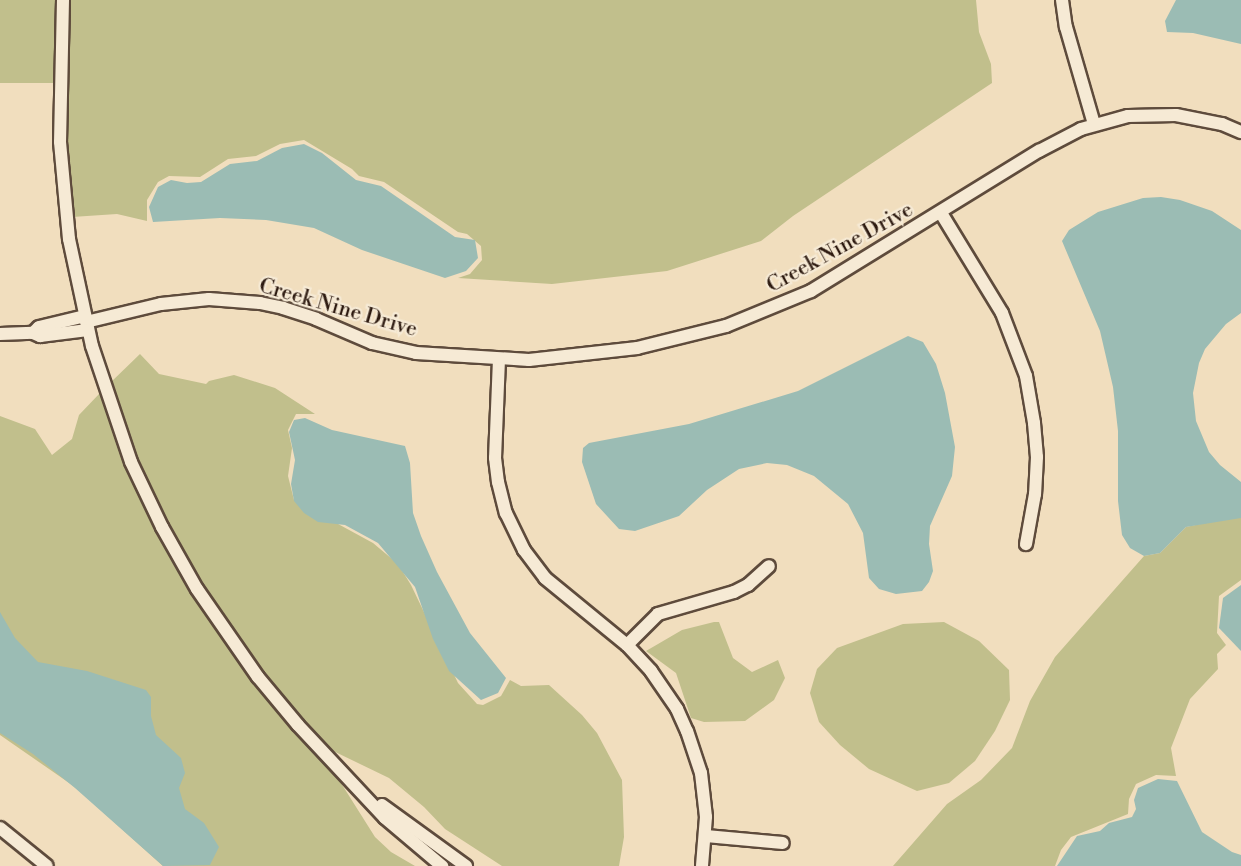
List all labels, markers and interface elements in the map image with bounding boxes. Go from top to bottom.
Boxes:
street label: Creek Nine Drive [762,197,918,299]
street label: Creek Nine Drive [256,273,420,343]

